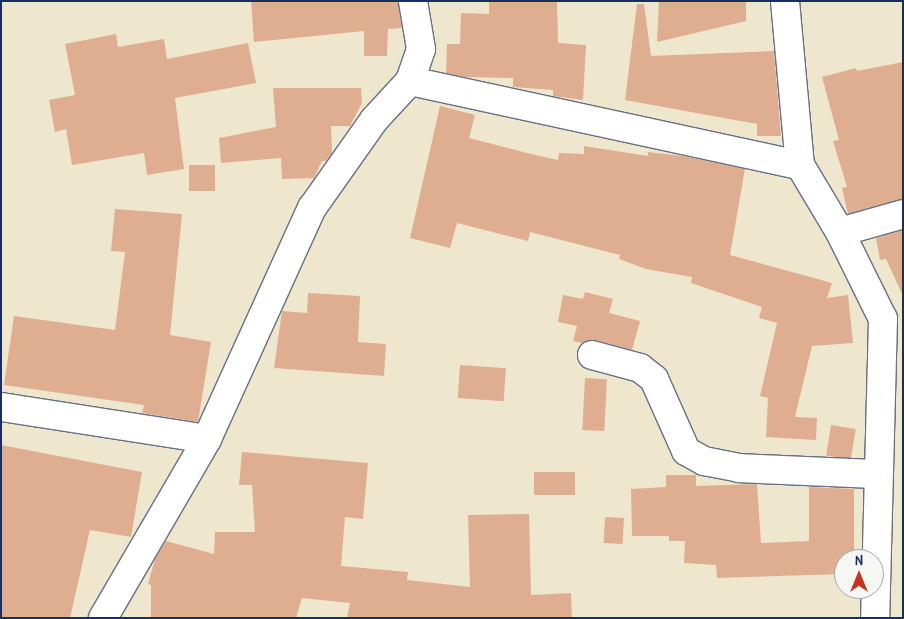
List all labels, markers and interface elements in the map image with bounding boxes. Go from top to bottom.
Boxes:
north arrow [834,549,884,599]
text: N [855,550,863,569]

